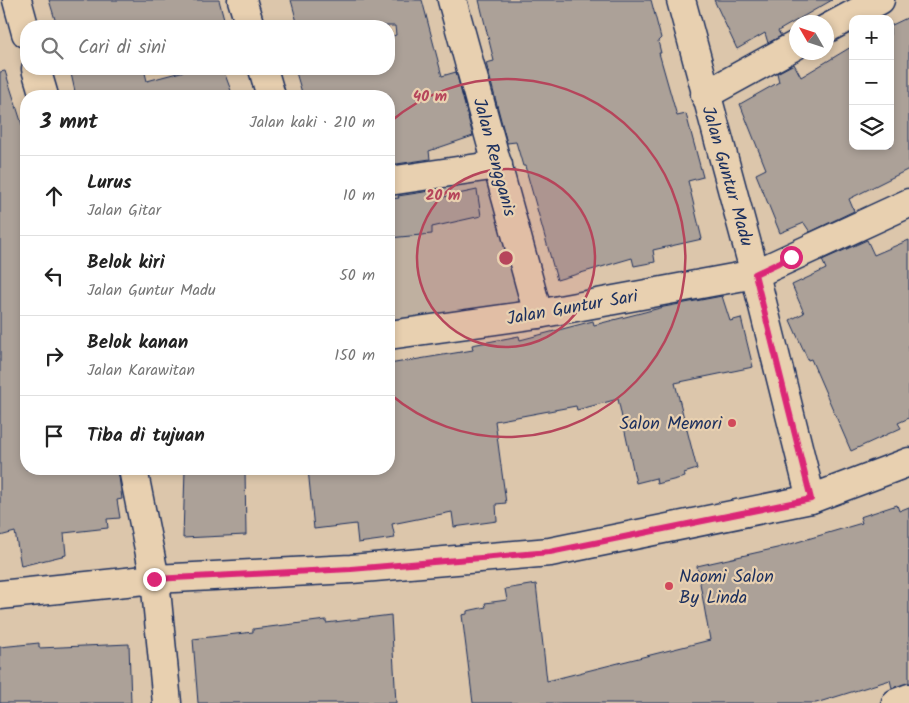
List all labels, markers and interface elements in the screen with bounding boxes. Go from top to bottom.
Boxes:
north arrow [789,15,834,60]
map controls [849,15,894,150]
button: + [849,15,894,60]
search box [20,20,395,75]
text: Cari di sini [78,33,166,63]
icon: search [38,34,66,62]
button: − [849,60,894,105]
text: 40 m [413,85,447,109]
street label: Jalan Rengganis [464,95,523,220]
street label: Jalan Guntur Madu [693,103,761,250]
button: layers [849,105,894,150]
text: 3 mnt [40,106,98,139]
text: Jalan kaki · 210 m [249,110,375,135]
text: Lurus [87,168,132,198]
icon: ahead [40,182,68,210]
text: 10 m [343,183,375,208]
text: 20 m [426,184,460,208]
text: Jalan Gitar [87,198,161,223]
route start [780,246,803,269]
text: Belok kiri [87,248,165,278]
centre of rings [497,249,515,267]
icon: left [40,262,68,290]
text: 50 m [339,263,375,288]
text: Jalan Guntur Madu [87,278,216,303]
street label: Jalan Guntur Sari [504,283,641,334]
text: Belok kanan [87,328,188,358]
icon: right [40,342,68,370]
text: 150 m [334,343,375,368]
text: Jalan Karawitan [87,358,195,383]
place label: Salon Memori [620,410,723,439]
marker: Salon Memori [726,417,738,429]
text: Tiba di tujuan [87,421,205,451]
icon: arrive [40,422,68,450]
place label: Naomi Salon By Linda [679,563,774,613]
route end [143,568,166,591]
marker: Naomi Salon By Linda [663,580,675,592]

